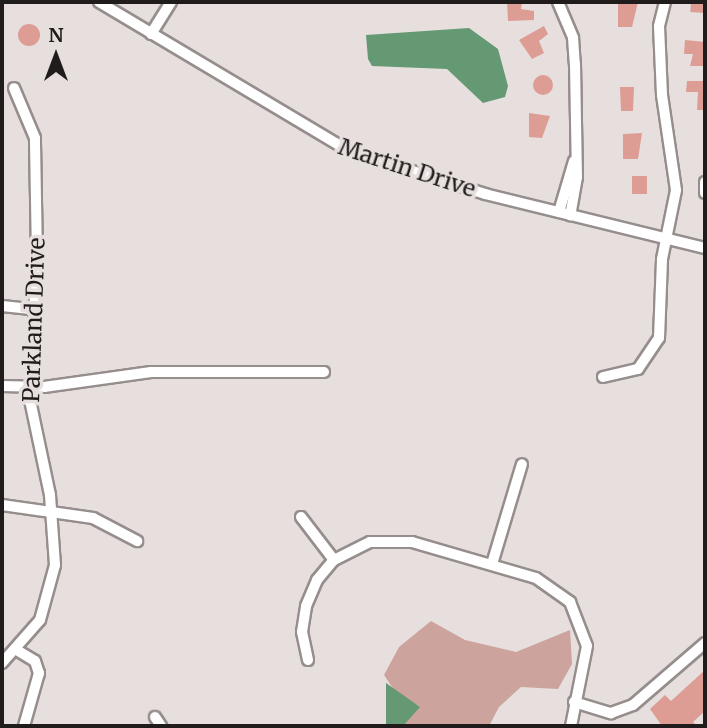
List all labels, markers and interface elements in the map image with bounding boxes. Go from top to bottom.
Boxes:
north arrow [21,21,91,91]
text: N [48,23,64,47]
street label: Martin Drive [335,133,479,203]
street label: Parkland Drive [17,237,51,403]

